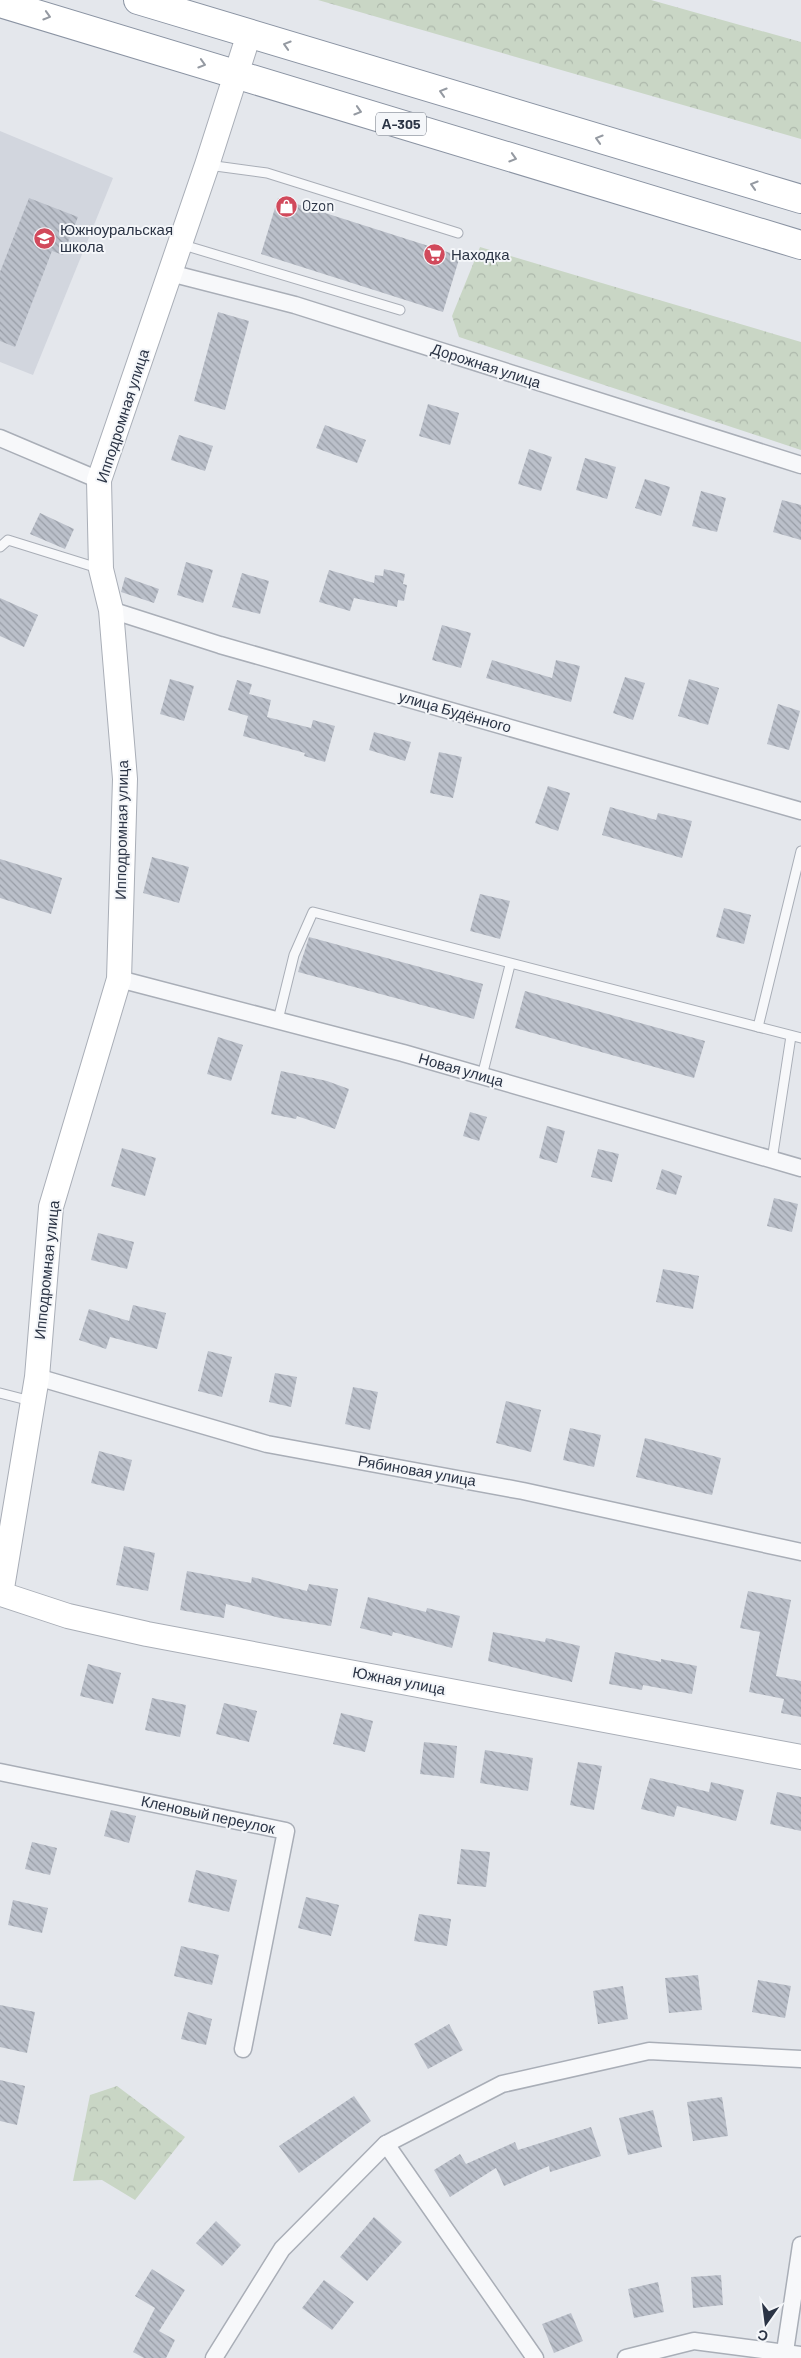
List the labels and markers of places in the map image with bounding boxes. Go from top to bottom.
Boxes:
shop icon: Ozon [274,194,298,218]
place label: Ozon [302,196,334,214]
place label: Южноуральская школа [60,220,173,255]
school or university icon: Южноуральская школа [32,227,56,251]
supermarket icon: Находка [423,243,447,267]
place label: Находка [451,245,510,263]

